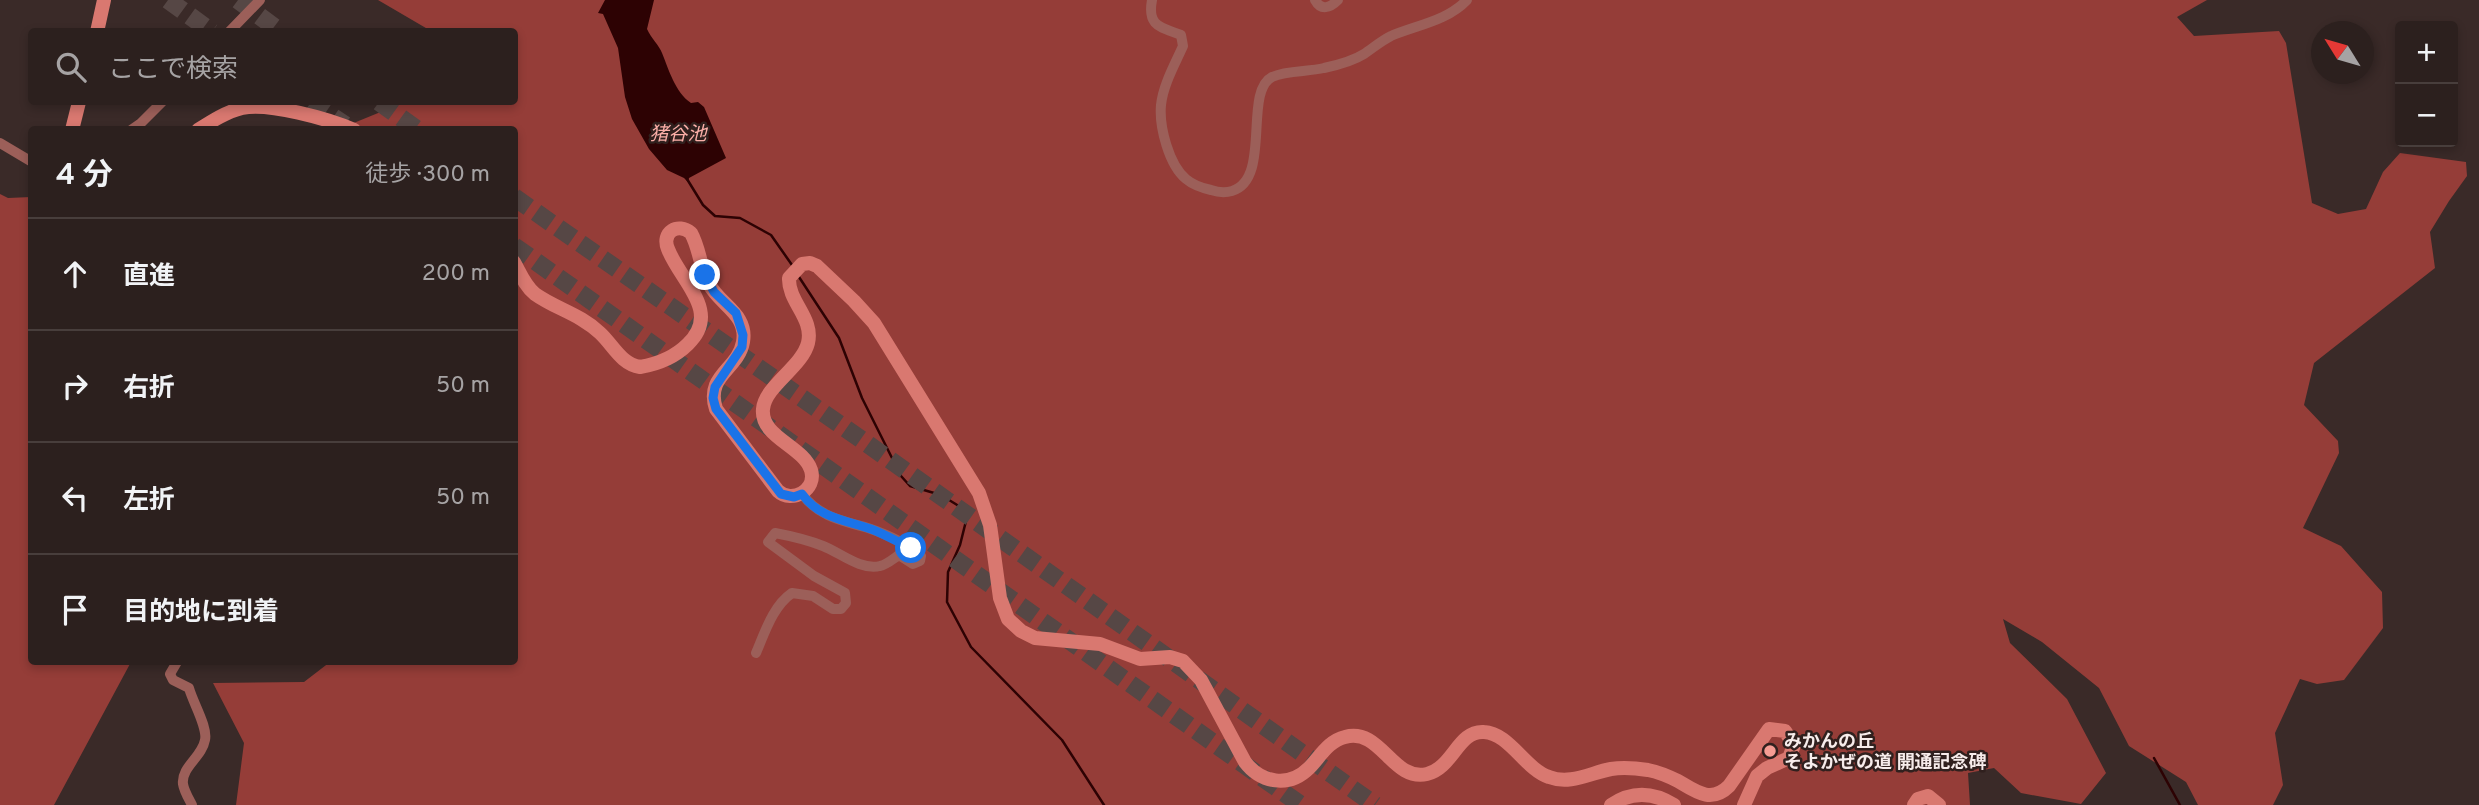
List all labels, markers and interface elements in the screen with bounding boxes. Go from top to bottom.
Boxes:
north arrow [2311,21,2374,84]
map controls [2395,21,2458,147]
button: + [2395,21,2458,84]
search box [28,28,518,105]
icon: search [52,48,90,86]
text: ここで検索 [108,54,238,87]
button: − [2395,84,2458,147]
water label: 猪谷池 [649,123,708,147]
text: 4 分 [56,158,113,195]
text: 徒歩 · 300 m [365,161,490,190]
icon: ahead [56,255,94,293]
route end [689,259,720,290]
text: 200 m [422,260,490,289]
text: 直進 [123,261,175,294]
icon: right [56,367,94,405]
text: 50 m [436,372,490,401]
text: 右折 [123,373,175,406]
icon: left [56,479,94,517]
text: 50 m [436,484,490,513]
text: 左折 [123,485,175,518]
route start [895,532,926,563]
icon: arrive [56,591,94,629]
text: 目的地に到着 [123,597,279,630]
place label: みかんの丘 そよかぜの道 開通記念碑 [1784,731,1987,775]
marker: みかんの丘 そよかぜの道 開通記念碑 [1762,743,1778,759]

